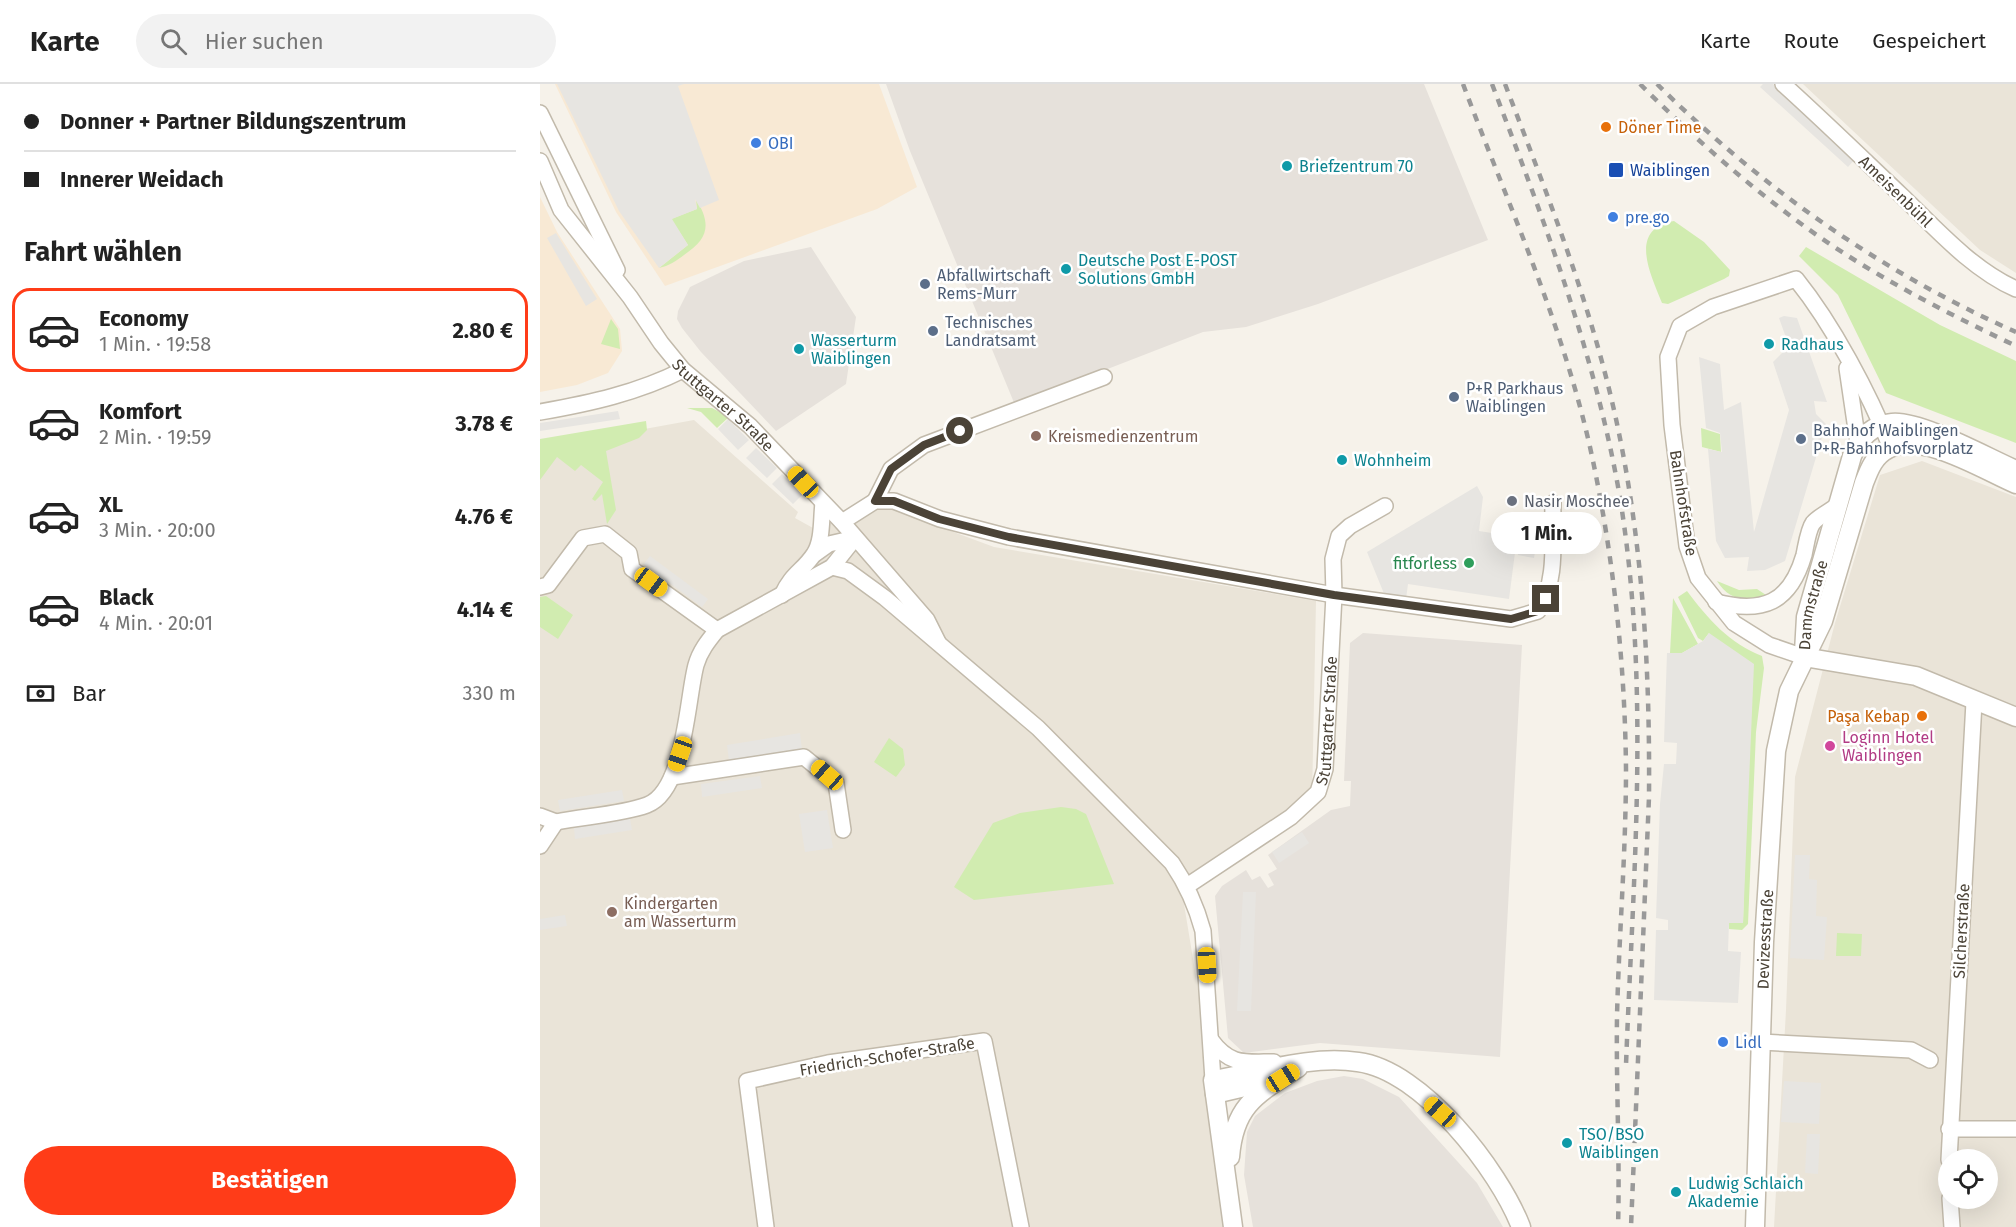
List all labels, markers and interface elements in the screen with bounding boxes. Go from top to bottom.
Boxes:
search box [136,14,556,68]
text: Karte [30,25,100,58]
icon: search [157,25,190,58]
text: Hier suchen [205,28,324,55]
text: Karte [1700,28,1751,54]
text: Route [1784,28,1839,54]
text: Gespeichert [1872,28,1986,54]
text: Donner + Partner Bildungszentrum [60,108,406,135]
place label: Döner Time [1618,118,1701,137]
marker: Döner Time [1599,120,1613,134]
place label: OBI [768,134,794,153]
marker: OBI [749,136,763,150]
street label: Ameisenbühl [1855,152,1936,231]
place label: Briefzentrum 70 [1299,157,1413,176]
marker: Briefzentrum 70 [1280,159,1294,173]
marker: Waiblingen [1607,161,1625,179]
place label: Waiblingen [1630,161,1710,180]
text: Innerer Weidach [60,166,224,193]
place label: pre.go [1625,208,1670,227]
marker: pre.go [1606,210,1620,224]
text: Fahrt wählen [24,236,182,268]
place label: Deutsche Post E-POST Solutions GmbH [1078,251,1238,288]
marker: Deutsche Post E-POST Solutions GmbH [1059,262,1073,276]
place label: Abfallwirtschaft Rems-Murr [937,266,1051,303]
marker: Abfallwirtschaft Rems-Murr [918,277,932,291]
icon: car [27,303,81,357]
text: Economy [99,305,188,332]
place label: Technisches Landratsamt [945,313,1036,350]
text: 2.80 € [452,317,513,344]
marker: Technisches Landratsamt [926,324,940,338]
place label: Wasserturm Waiblingen [811,331,897,368]
text: 1 Min. · 19:58 [99,332,211,356]
place label: Radhaus [1781,335,1844,354]
marker: Radhaus [1762,337,1776,351]
marker: Wasserturm Waiblingen [792,342,806,356]
street label: Stuttgarter Straße [668,355,778,455]
place label: P+R Parkhaus Waiblingen [1466,379,1563,416]
marker: P+R Parkhaus Waiblingen [1447,390,1461,404]
icon: car [27,396,81,450]
text: Komfort [99,398,182,425]
text: 3.78 € [455,410,513,437]
route start [946,417,973,444]
place label: Bahnhof Waiblingen P+R-Bahnhofsvorplatz [1813,421,1973,458]
text: 2 Min. · 19:59 [99,425,212,449]
place label: Kreismedienzentrum [1048,427,1198,446]
marker: Kreismedienzentrum [1029,429,1043,443]
marker: Bahnhof Waiblingen P+R-Bahnhofsvorplatz [1794,432,1808,446]
street label: Bahnhofstraße [1666,449,1701,557]
place label: Wohnheim [1354,451,1431,470]
marker: Wohnheim [1335,453,1349,467]
car [784,463,822,501]
icon: car [27,489,81,543]
text: XL [99,491,123,518]
place label: Nasir Moschee [1524,492,1630,511]
marker: Nasir Moschee [1505,494,1519,508]
text: 4.76 € [455,503,513,530]
callout: 1 Min. [1490,512,1602,554]
text: 3 Min. · 20:00 [99,518,216,542]
text: 1 Min. [1521,521,1572,545]
place label: fitforless [1393,554,1457,573]
marker: fitforless [1462,556,1476,570]
street label: Dammstraße [1795,558,1832,651]
car [631,564,671,600]
icon: car [27,582,81,636]
text: Black [99,584,154,611]
route end [1532,585,1559,612]
text: 4.14 € [457,596,513,623]
text: 4 Min. · 20:01 [99,611,213,635]
street label: Stuttgarter Straße [1312,655,1341,788]
icon: cash [24,677,57,710]
text: Bar [72,680,106,707]
text: 330 m [462,681,516,705]
place label: Paşa Kebap [1827,707,1910,727]
marker: Paşa Kebap [1915,709,1929,723]
place label: Loginn Hotel Waiblingen [1842,728,1934,765]
car [666,734,694,774]
marker: Loginn Hotel Waiblingen [1823,739,1837,753]
car [808,756,846,794]
street label: Silcherstraße [1950,883,1973,979]
street label: Devizesstraße [1754,889,1777,990]
place label: Kindergarten am Wasserturm [624,894,737,931]
marker: Kindergarten am Wasserturm [605,905,619,919]
car [1197,947,1217,983]
street label: Friedrich-Schofer-Straße [798,1033,976,1080]
place label: Lidl [1735,1033,1762,1052]
marker: Lidl [1716,1035,1730,1049]
car [1263,1061,1303,1095]
car [1421,1093,1459,1131]
place label: TSO/BSO Waiblingen [1579,1125,1659,1162]
marker: TSO/BSO Waiblingen [1560,1136,1574,1150]
button: Bestätigen [24,1146,516,1215]
map controls [1938,1149,1998,1209]
button: locate [1938,1149,1998,1209]
place label: Ludwig Schlaich Akademie [1688,1174,1804,1211]
marker: Ludwig Schlaich Akademie [1669,1185,1683,1199]

